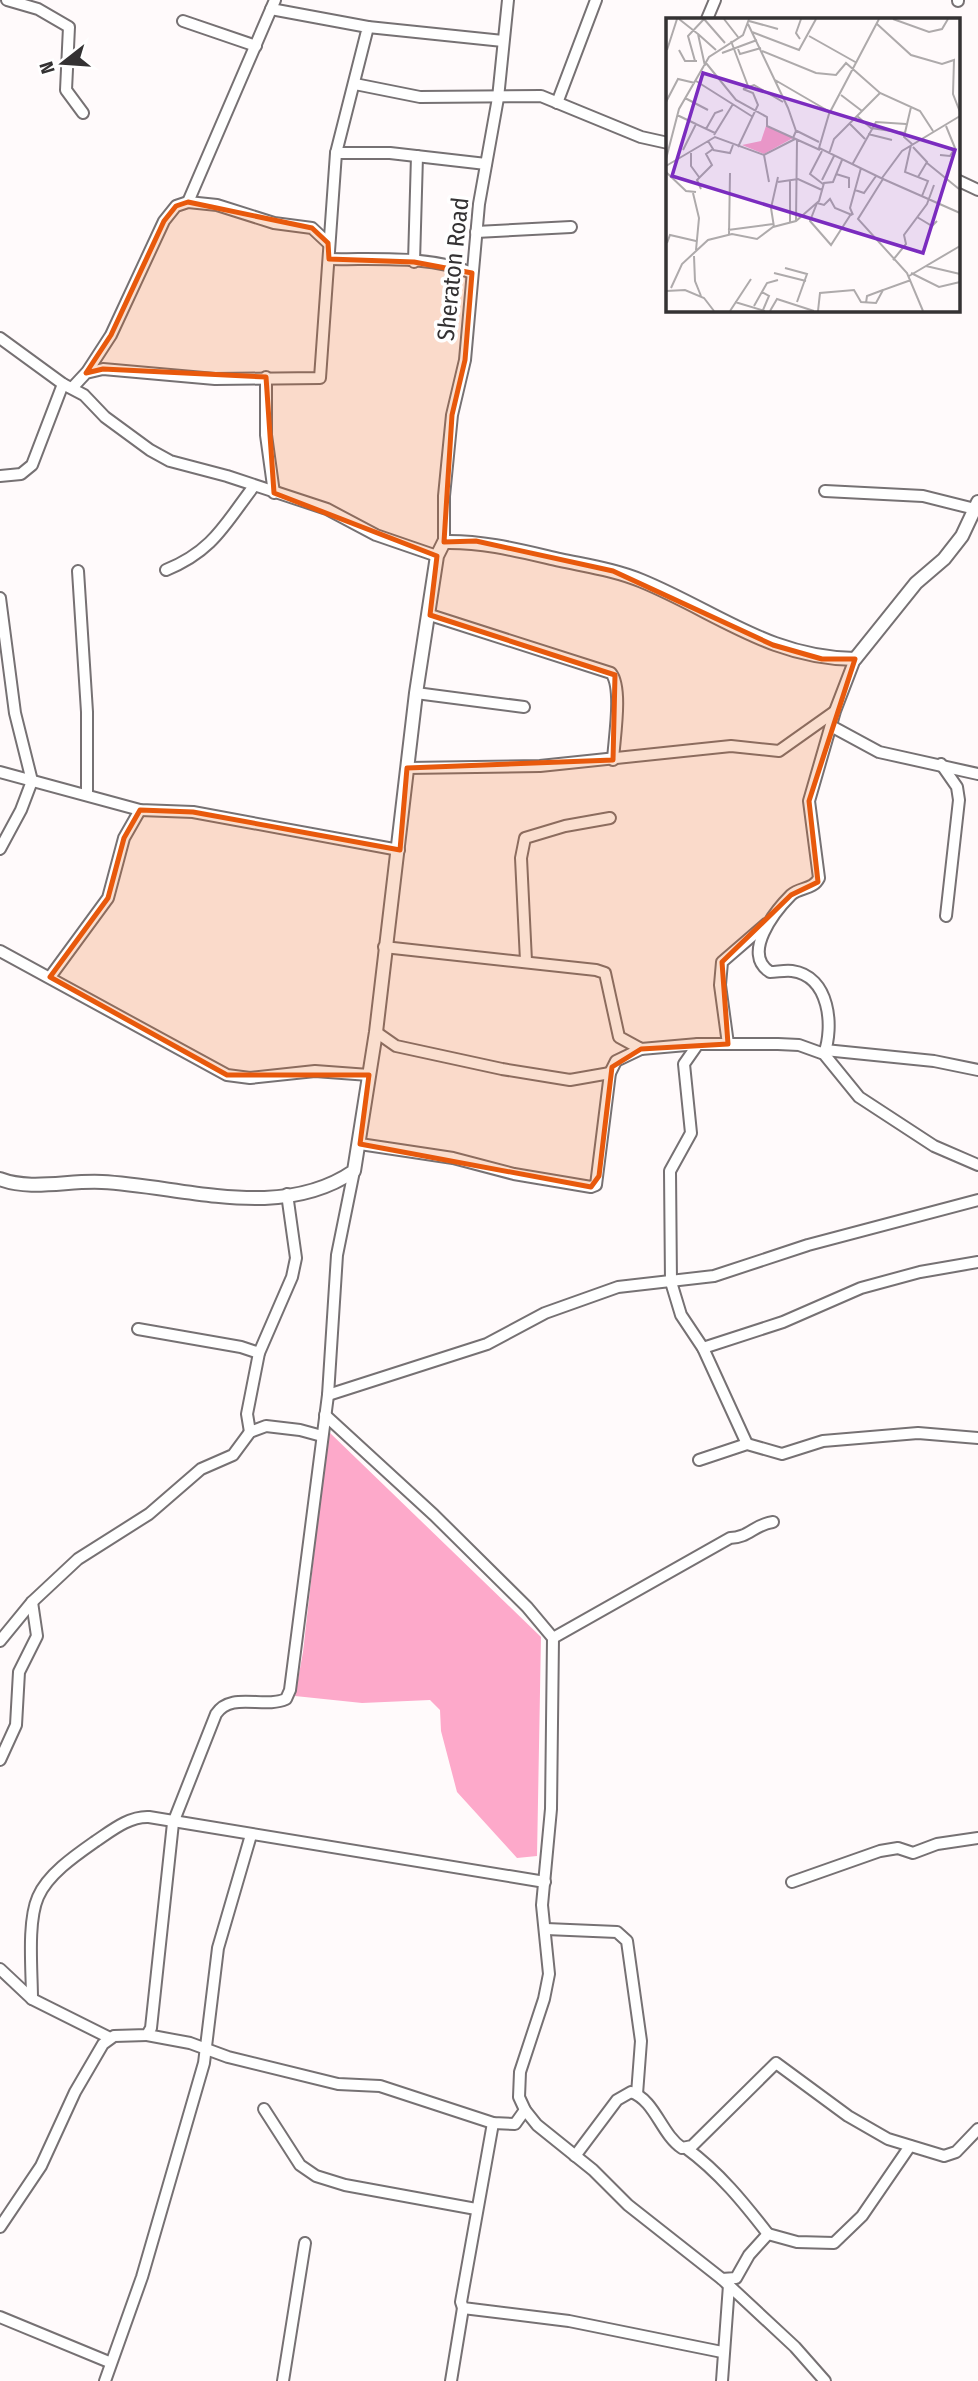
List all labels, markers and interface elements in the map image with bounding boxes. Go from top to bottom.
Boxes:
inset map [666,18,960,312]
north arrow [28,28,98,98]
text: N [35,59,60,77]
street label: Sheraton Road [432,196,474,342]

